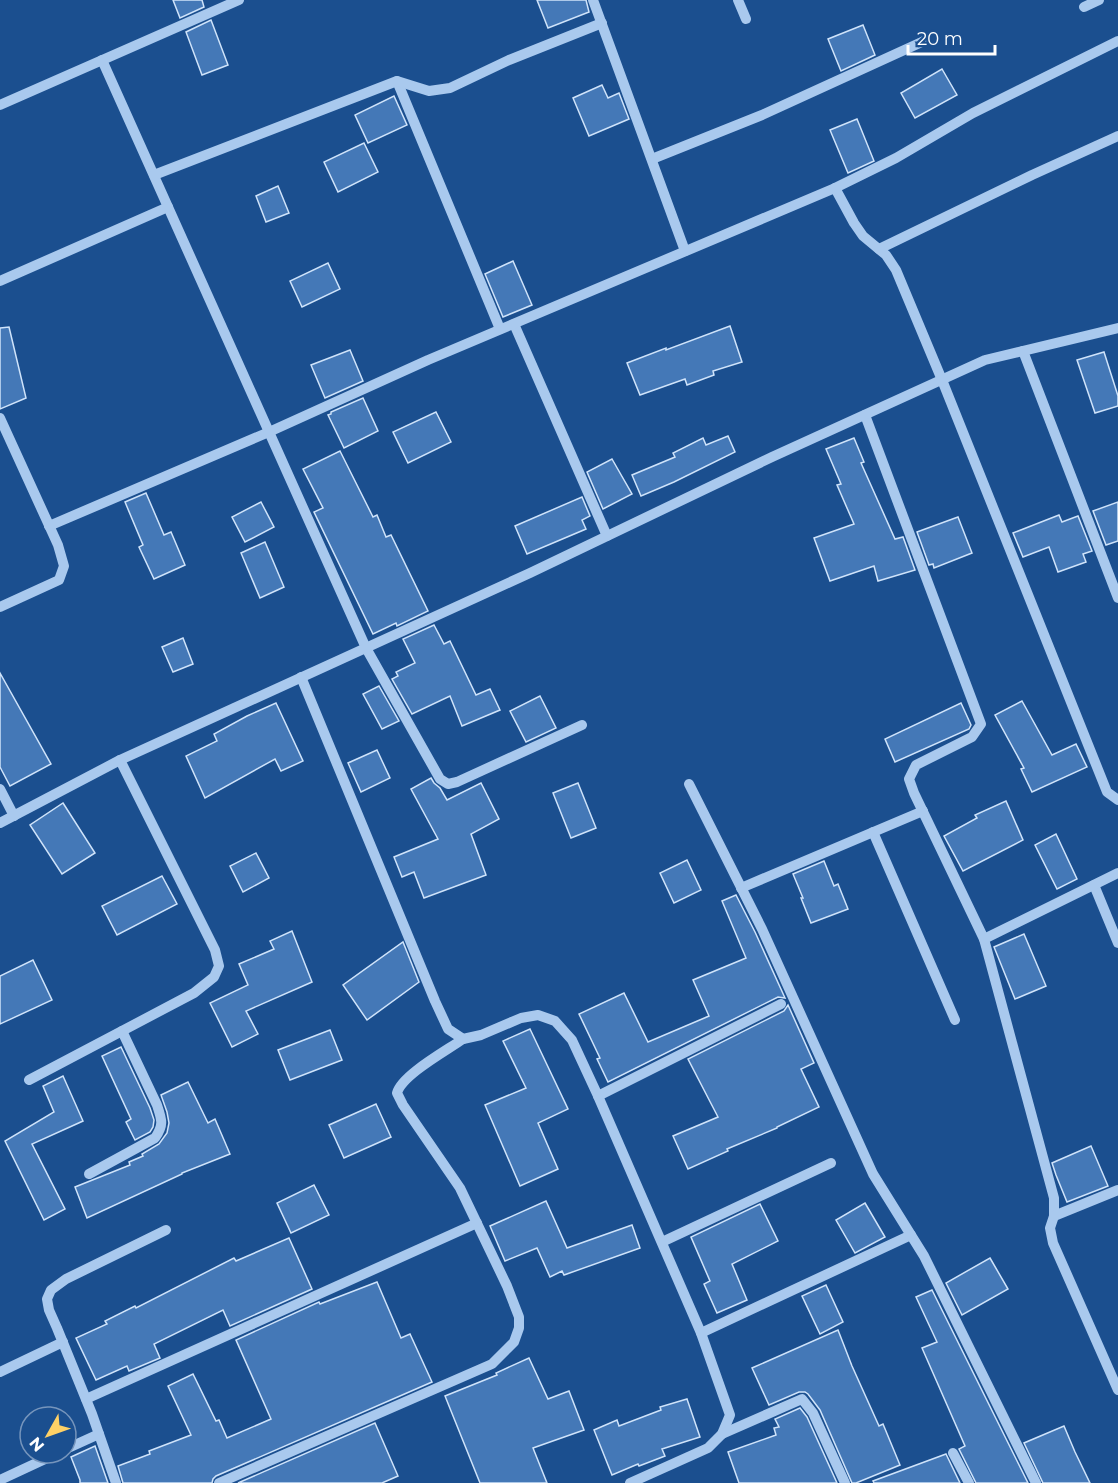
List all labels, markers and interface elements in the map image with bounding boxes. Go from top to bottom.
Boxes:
scale bar [908,18,995,56]
text: 20 m [917,28,963,50]
north arrow [18,1405,78,1465]
text: N [25,1433,48,1455]

